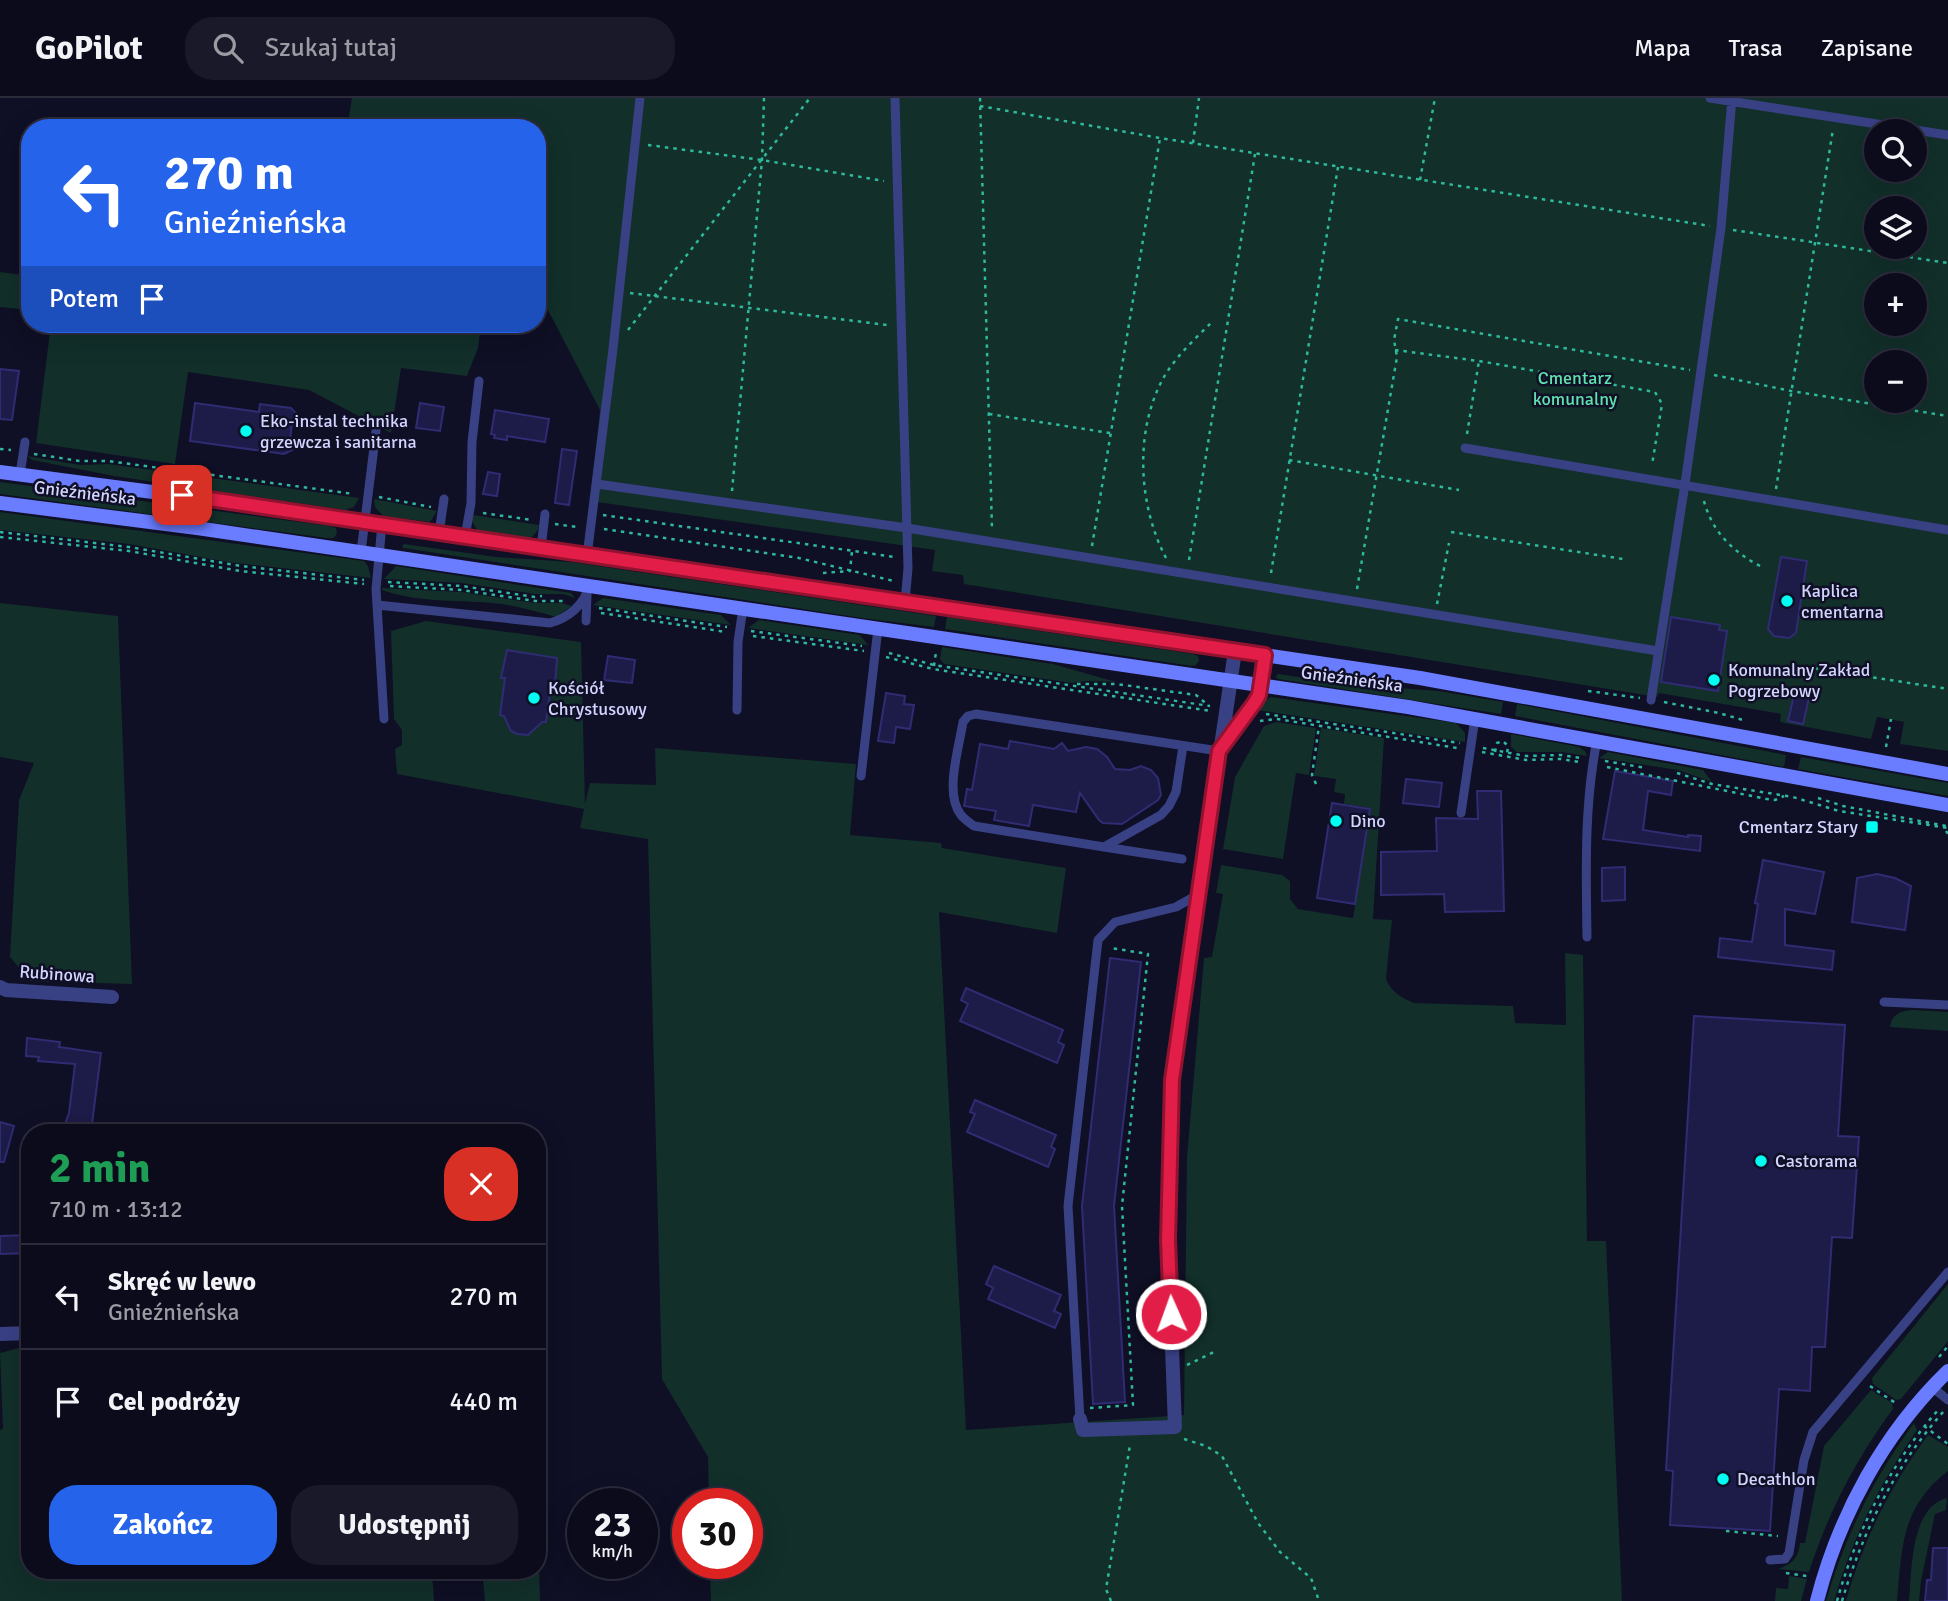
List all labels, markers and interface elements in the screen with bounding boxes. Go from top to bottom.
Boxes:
search box [185,17,675,80]
text: GoPilot [35,28,143,69]
icon: search [209,29,247,67]
text: Szukaj tutaj [265,32,397,64]
text: Mapa [1634,33,1691,63]
text: Trasa [1729,33,1783,63]
text: Zapisane [1821,33,1913,63]
map controls [1864,119,1927,413]
button: search [1864,119,1927,182]
text: 270 m [164,143,294,203]
icon: left [49,147,140,238]
button: layers [1864,196,1927,259]
text: Gnieźnieńska [164,203,347,242]
button: + [1864,273,1927,336]
icon: arrive [133,280,171,318]
text: Potem [49,283,119,315]
button: − [1864,350,1927,413]
park label: Cmentarz komunalny [1533,367,1618,410]
place label: Eko-instal technika grzewcza i sanitarna [260,410,417,453]
marker: Eko-instal technika grzewcza i sanitarna [238,423,254,439]
pin [152,465,212,525]
street label: Gnieźnieńska [33,476,137,510]
icon: arrive [163,476,201,514]
place label: Kaplica cmentarna [1801,580,1884,623]
marker: Kaplica cmentarna [1779,593,1795,609]
place label: Komunalny Zakład Pogrzebowy [1728,659,1870,702]
street label: Gnieźnieńska [1300,661,1404,697]
marker: Komunalny Zakład Pogrzebowy [1706,672,1722,688]
place label: Kościół Chrystusowy [548,677,647,720]
marker: Kościół Chrystusowy [526,690,542,706]
place label: Dino [1350,810,1386,832]
marker: Dino [1328,813,1344,829]
place label: Cmentarz Stary [1739,816,1859,838]
marker: Cmentarz Stary [1864,819,1880,835]
street label: Rubinowa [19,960,95,988]
text: 2 min [49,1143,150,1194]
button: close [444,1147,518,1221]
place label: Castorama [1775,1150,1857,1172]
marker: Castorama [1753,1153,1769,1169]
text: 710 m · 13:12 [49,1195,183,1224]
text: Skręć w lewo [108,1266,256,1298]
position arrow [1134,1277,1208,1351]
icon: left [49,1278,87,1316]
text: 270 m [449,1281,518,1313]
text: Gnieźnieńska [108,1298,239,1327]
icon: arrive [49,1383,87,1421]
text: Cel podróży [108,1386,240,1418]
text: 440 m [449,1386,518,1418]
place label: Decathlon [1737,1468,1815,1490]
marker: Decathlon [1715,1471,1731,1487]
button: Zakończ [49,1485,277,1565]
button: Udostępnij [291,1485,518,1565]
speed limit sign: 30 [672,1488,763,1579]
text: 23 [594,1503,631,1546]
text: km/h [592,1540,633,1562]

